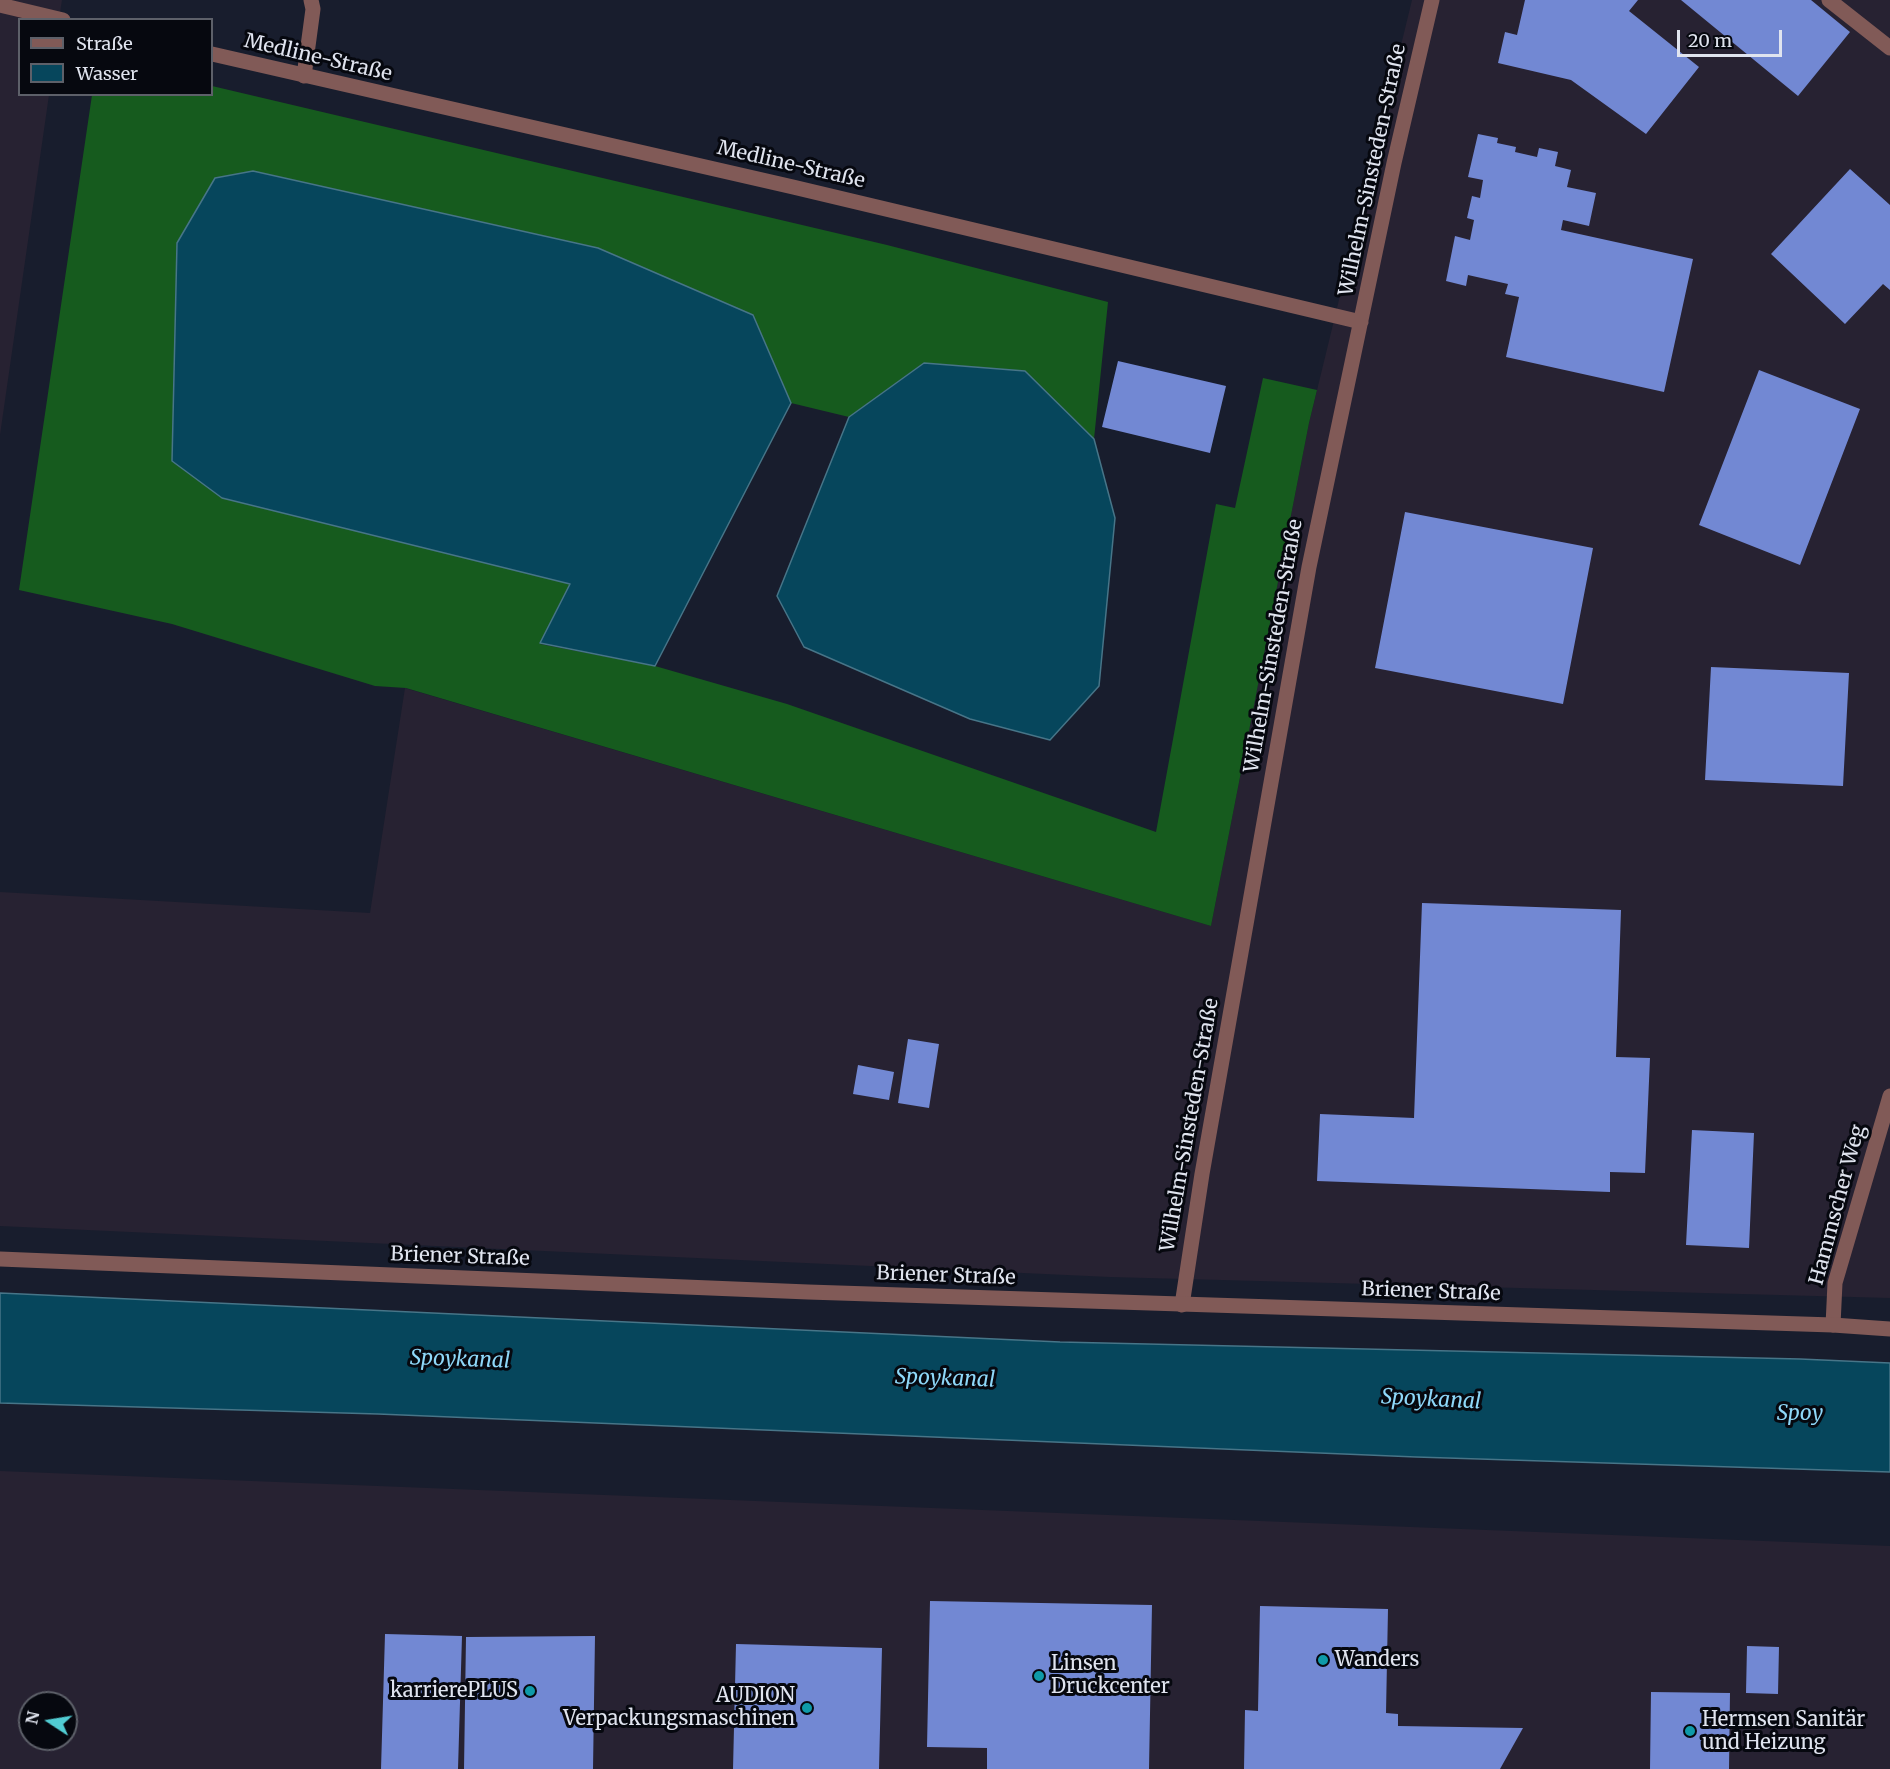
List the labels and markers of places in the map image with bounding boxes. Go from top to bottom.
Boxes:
place label: Wanders [1335,1648,1419,1672]
place label: Linsen Druckcenter [1051,1652,1170,1699]
marker: Wanders [1316,1653,1330,1667]
marker: Linsen Druckcenter [1032,1669,1046,1683]
place label: karrierePLUS [390,1679,518,1703]
marker: karrierePLUS [523,1684,537,1698]
place label: AUDION Verpackungsmaschinen [563,1684,795,1731]
marker: AUDION Verpackungsmaschinen [800,1701,814,1715]
place label: Hermsen Sanitär und Heizung [1702,1708,1865,1755]
marker: Hermsen Sanitär und Heizung [1683,1724,1697,1738]

